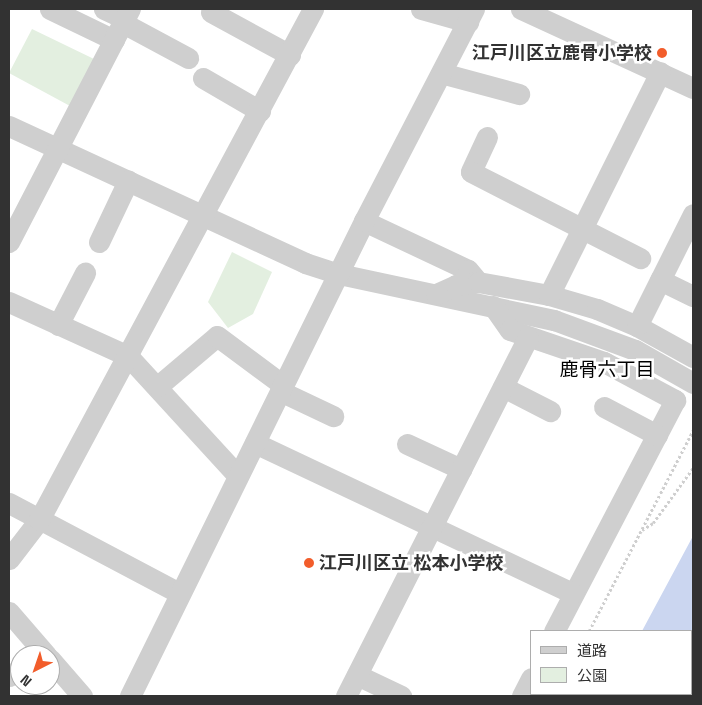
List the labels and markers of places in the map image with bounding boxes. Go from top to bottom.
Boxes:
place label: 江戸川区立鹿骨小学校 [472,42,652,64]
marker: 江戸川区立鹿骨小学校 [656,47,668,59]
place label: 江戸川区立 松本小学校 [319,552,504,574]
marker: 江戸川区立 松本小学校 [303,557,315,569]

